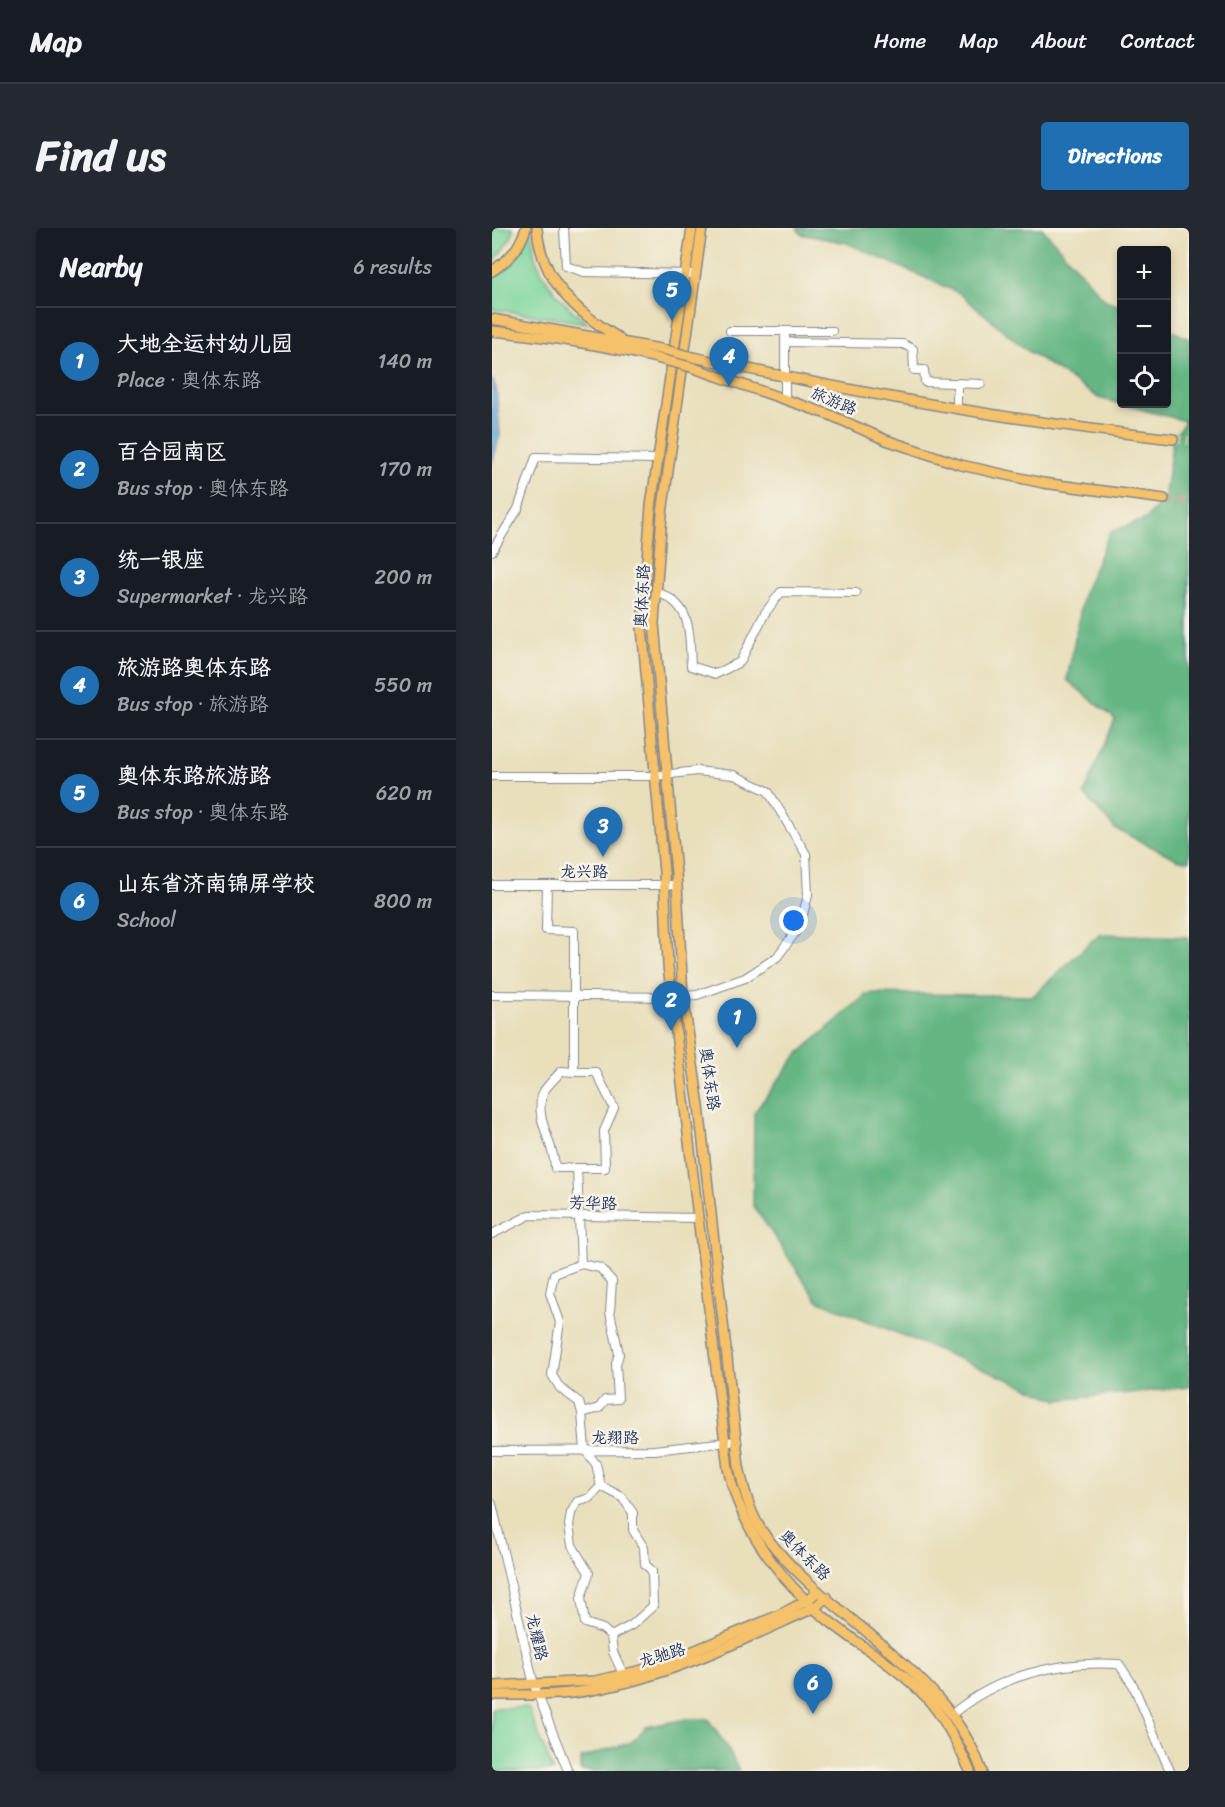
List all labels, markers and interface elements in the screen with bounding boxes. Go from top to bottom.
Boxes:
text: Map [30,17,82,66]
text: Home [874,22,926,60]
text: Map [959,22,998,60]
text: About [1031,22,1088,60]
text: Contact [1121,22,1195,60]
text: Find us [36,119,166,193]
button: Directions [1041,122,1189,190]
text: Nearby [60,244,142,290]
map controls [1117,246,1171,408]
button: + [1117,246,1171,300]
text: 6 results [353,250,432,285]
pin: 5 [652,272,692,321]
button: − [1117,300,1171,354]
text: 大地全运村幼儿园 [117,324,293,363]
pin: 4 [710,338,748,387]
text: 1 [75,344,84,379]
text: 140 m [378,344,432,379]
button: locate [1117,354,1171,408]
text: Place · 奥体东路 [117,363,261,398]
street label: 旅游路 [806,379,862,423]
text: 百合园南区 [117,432,227,471]
text: 2 [74,452,85,487]
text: 170 m [379,452,432,487]
text: Bus stop · 奥体东路 [117,471,288,506]
text: 统一银座 [117,540,205,579]
text: 3 [74,560,85,595]
text: 200 m [375,560,432,595]
street label: 奥体东路 [626,563,658,629]
text: Supermarket · 龙兴路 [117,579,308,614]
text: 旅游路奥体东路 [117,648,271,687]
text: 4 [73,668,86,703]
text: 550 m [374,668,432,703]
text: Bus stop · 旅游路 [117,687,268,722]
text: 奥体东路旅游路 [117,756,271,795]
text: 5 [73,776,86,811]
text: 620 m [376,776,432,811]
text: Bus stop · 奥体东路 [117,795,288,830]
pin: 3 [584,808,622,857]
street label: 龙兴路 [560,857,608,886]
text: 山东省济南锦屏学校 [117,864,315,903]
text: 6 [74,884,85,919]
text: 800 m [374,884,432,919]
text: School [117,903,176,938]
your location [779,906,808,935]
pin: 2 [652,982,690,1031]
pin: 1 [718,998,756,1048]
street label: 奥体东路 [691,1045,729,1113]
street label: 芳华路 [569,1188,617,1218]
street label: 龙翔路 [591,1423,639,1452]
street label: 奥体东路 [772,1522,838,1588]
street label: 龙耀路 [517,1610,557,1664]
street label: 龙驰路 [635,1634,689,1676]
pin: 6 [794,1664,832,1714]

